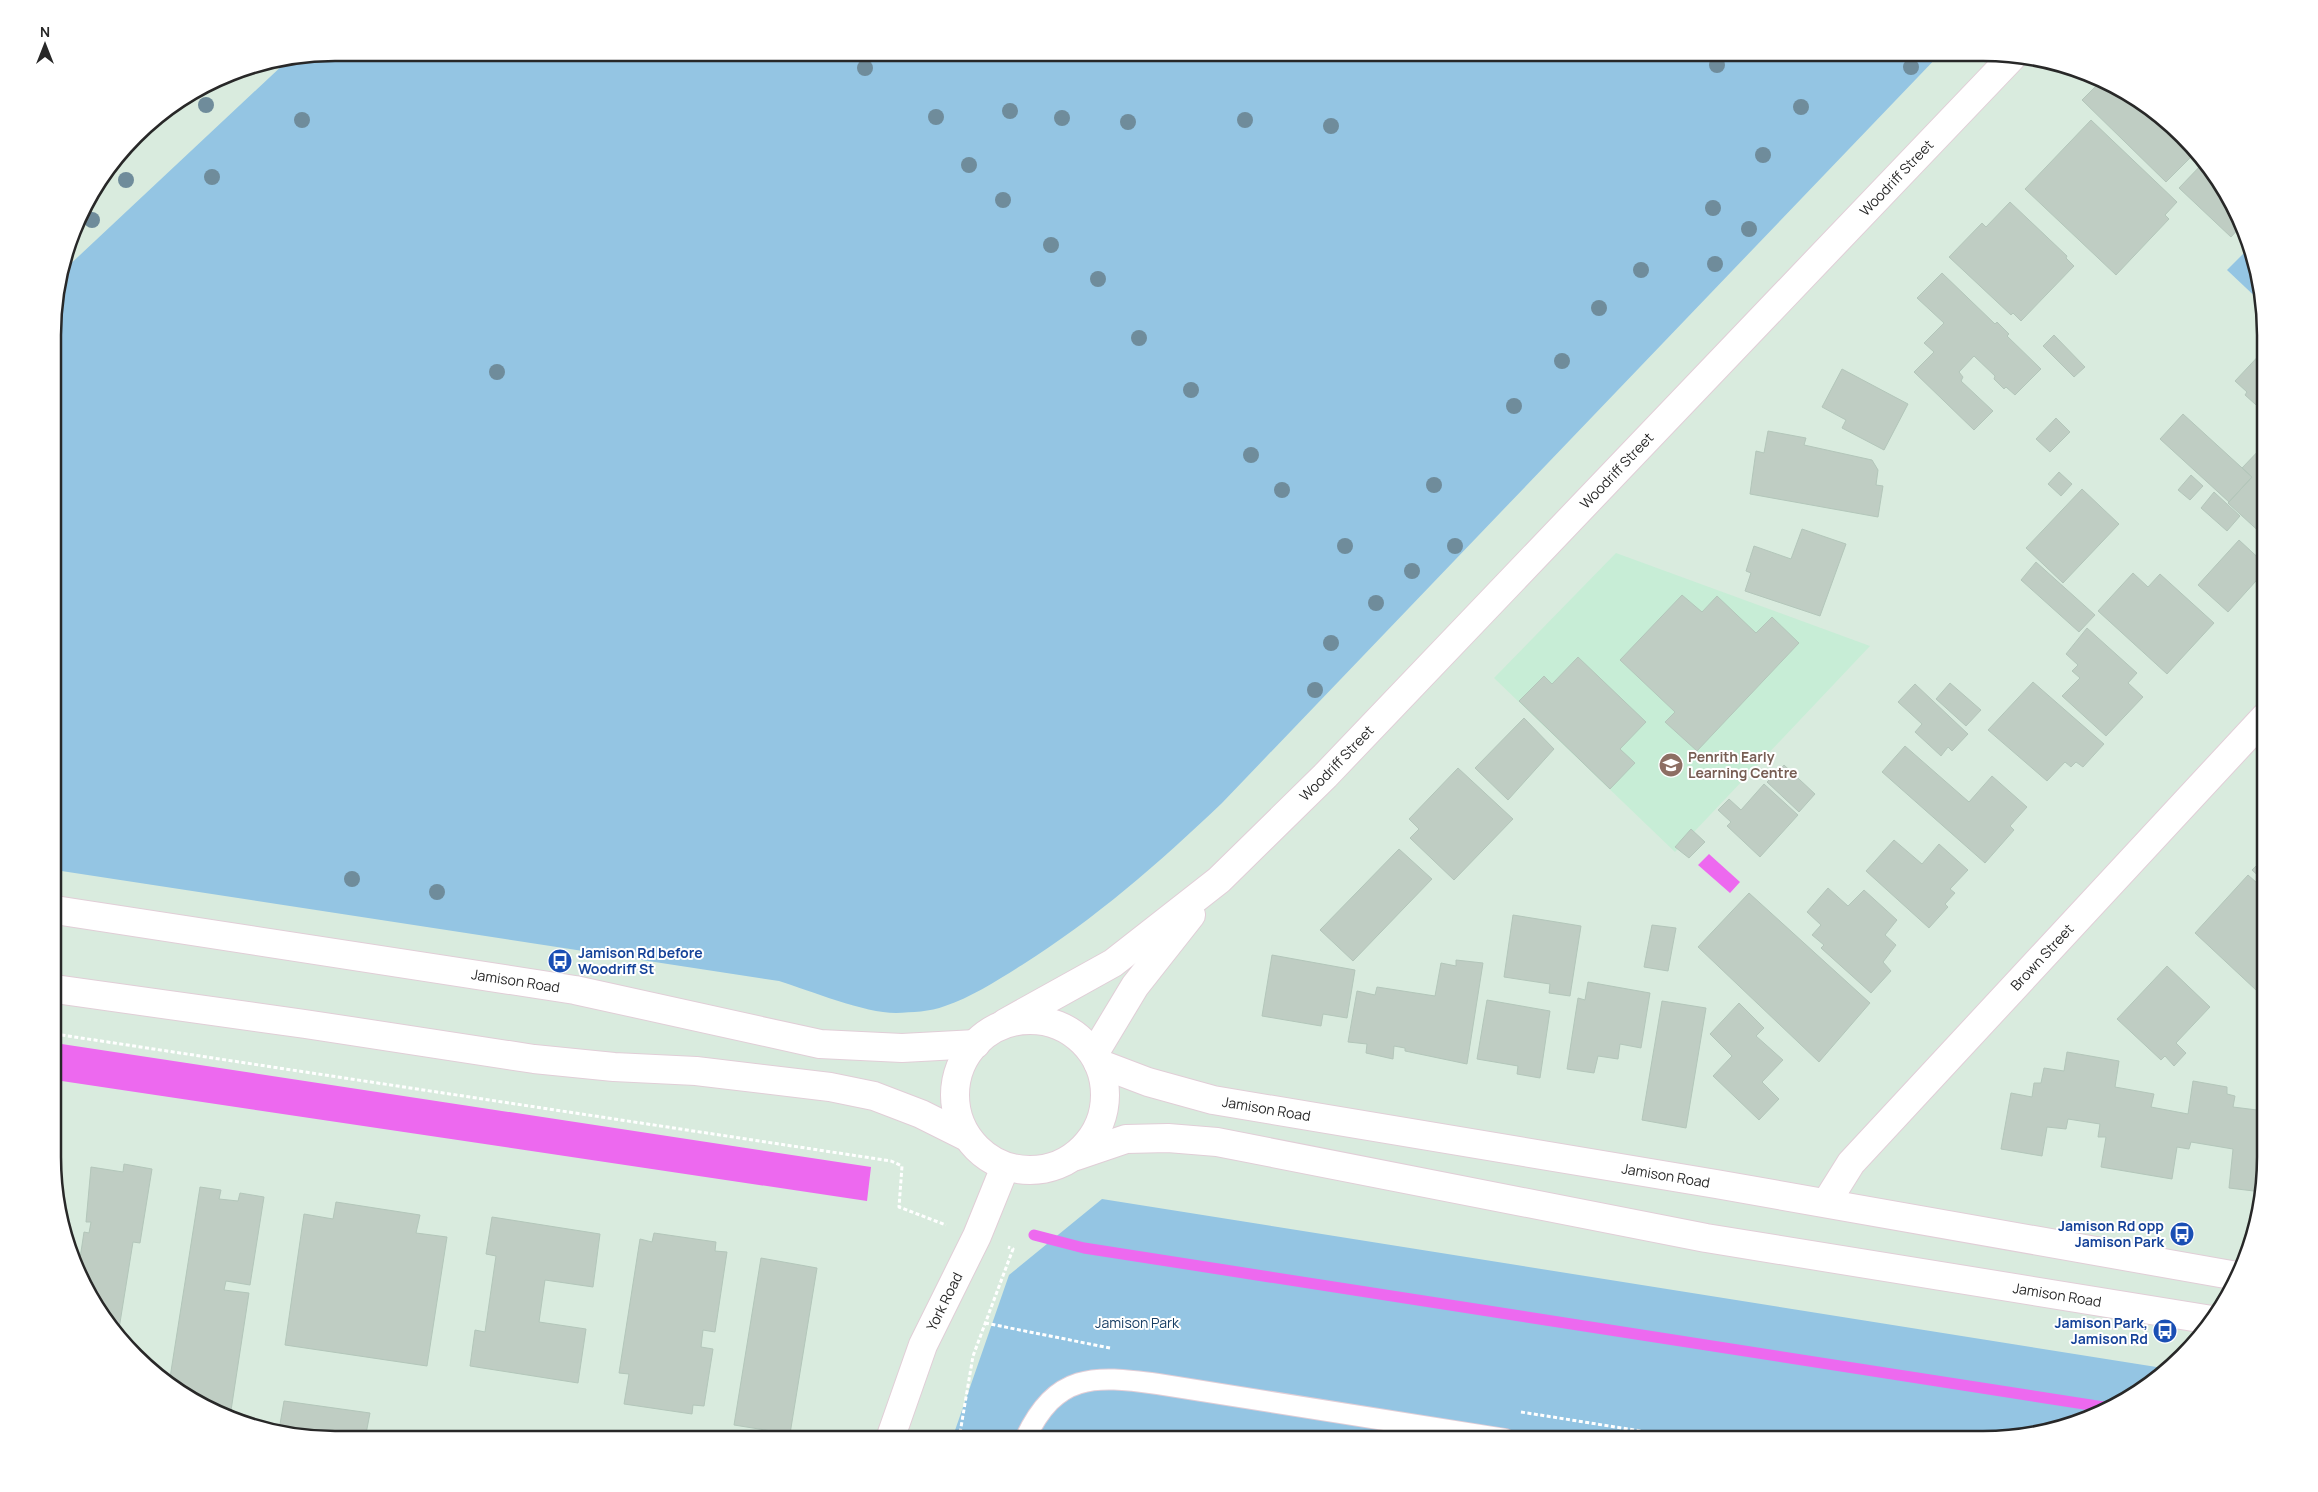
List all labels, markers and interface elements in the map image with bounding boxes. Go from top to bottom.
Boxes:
north arrow [20,20,70,70]
text: N [40,22,50,41]
street label: Woodriff Street [1855,135,1937,220]
street label: Woodriff Street [1575,428,1658,513]
street label: Woodriff Street [1295,721,1378,805]
place label: Penrith Early Learning Centre [1688,747,1798,782]
school or university icon: Penrith Early Learning Centre [1658,752,1684,778]
street label: Brown Street [2006,919,2078,994]
place label: Jamison Rd before Woodriff St [578,943,703,978]
bus stop icon: Jamison Rd before Woodriff St [547,948,573,974]
street label: Jamison Road [470,964,561,997]
street label: Jamison Road [1221,1092,1312,1125]
street label: Jamison Road [1620,1158,1712,1192]
place label: Jamison Rd opp Jamison Park [2058,1216,2164,1251]
bus stop icon: Jamison Rd opp Jamison Park [2169,1221,2195,1247]
street label: York Road [922,1269,967,1334]
street label: Jamison Road [2012,1278,2103,1311]
park label: Jamison Park [1095,1313,1180,1332]
place label: Jamison Park, Jamison Rd [2054,1313,2148,1348]
bus stop icon: Jamison Park, Jamison Rd [2152,1318,2178,1344]

